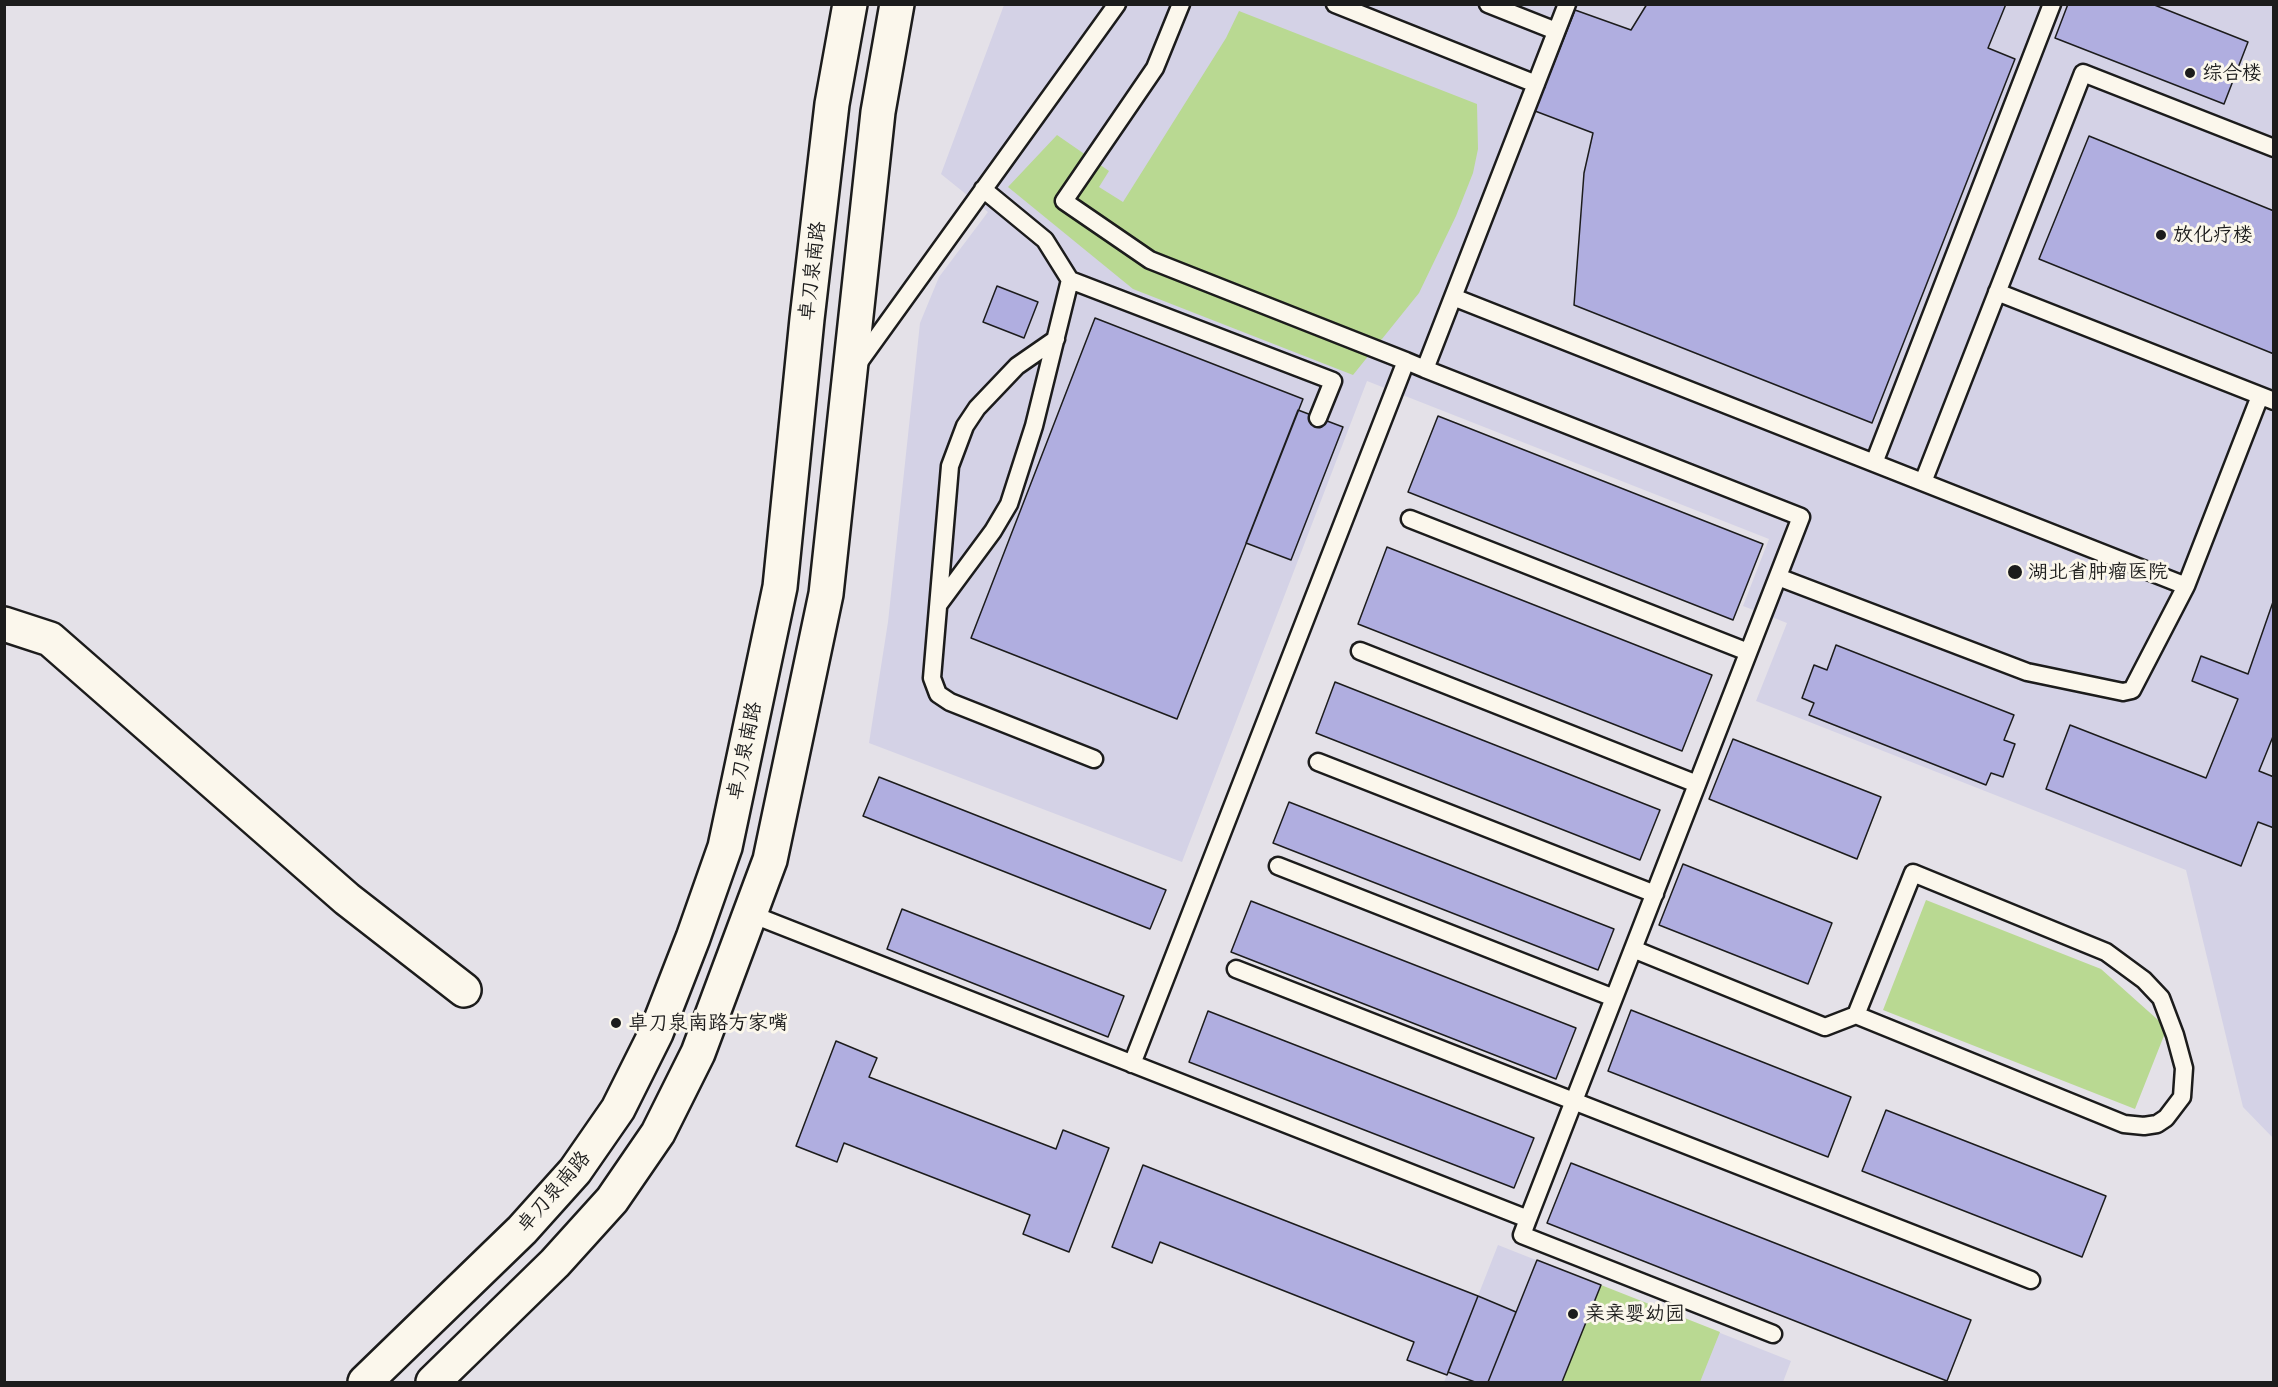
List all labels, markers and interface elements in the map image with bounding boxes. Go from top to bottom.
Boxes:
place label: 综合楼 [2202,61,2262,85]
marker: 综合楼 [2183,66,2197,80]
street label: 卓刀泉南路 [795,220,831,322]
place label: 放化疗楼 [2173,223,2253,247]
marker: 放化疗楼 [2154,228,2168,242]
place label: 湖北省肿瘤医院 [2028,560,2168,584]
marker: 湖北省肿瘤医院 [2006,563,2024,581]
street label: 卓刀泉南路 [723,700,767,802]
place label: 卓刀泉南路方家嘴 [628,1011,788,1035]
marker: 卓刀泉南路方家嘴 [609,1016,623,1030]
street label: 卓刀泉南路 [512,1146,596,1238]
place label: 亲亲婴幼园 [1585,1302,1685,1326]
marker: 亲亲婴幼园 [1566,1307,1580,1321]

